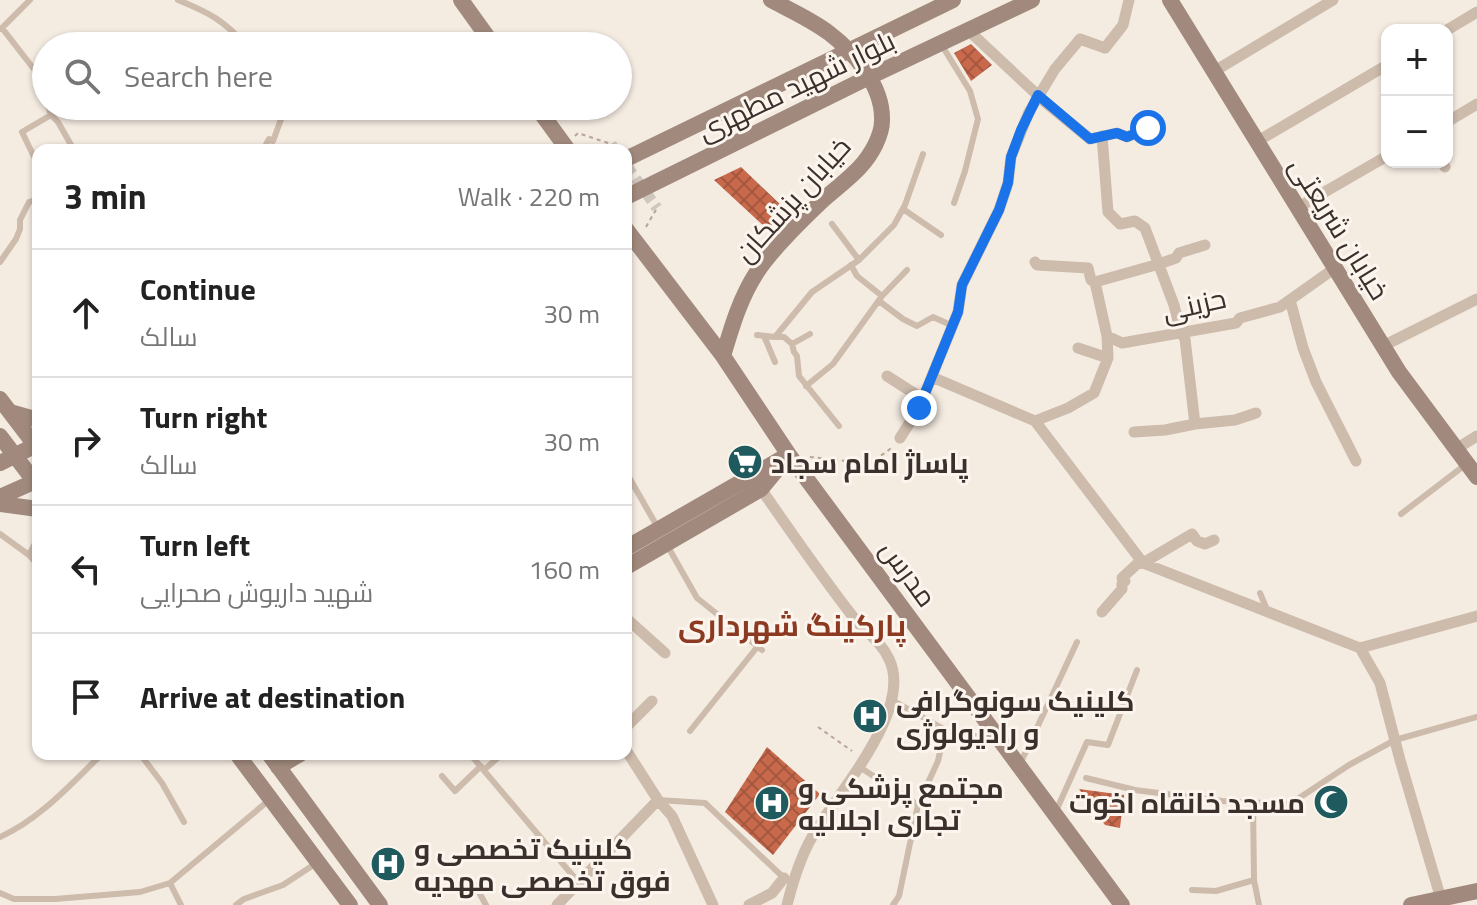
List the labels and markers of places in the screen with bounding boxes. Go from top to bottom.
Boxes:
place label: پاساژ امام سجاد [771,441,969,484]
supermarket icon: پاساژ امام سجاد [726,443,764,481]
place label: کلینیک سونوگرافی و رادیولوژی [896,679,1134,754]
hospital icon: کلینیک سونوگرافی و رادیولوژی [851,697,889,735]
place label: مجتمع پزشکی و تجاری اجلالیه [798,766,1004,841]
place label: مسجد خانقاه اخوت [1069,781,1305,824]
mosque icon: مسجد خانقاه اخوت [1312,783,1350,821]
hospital icon: مجتمع پزشکی و تجاری اجلالیه [753,784,791,822]
place label: کلینیک تخصصی و فوق تخصصی مهدیه [414,827,671,902]
hospital icon: کلینیک تخصصی و فوق تخصصی مهدیه [369,845,407,883]

